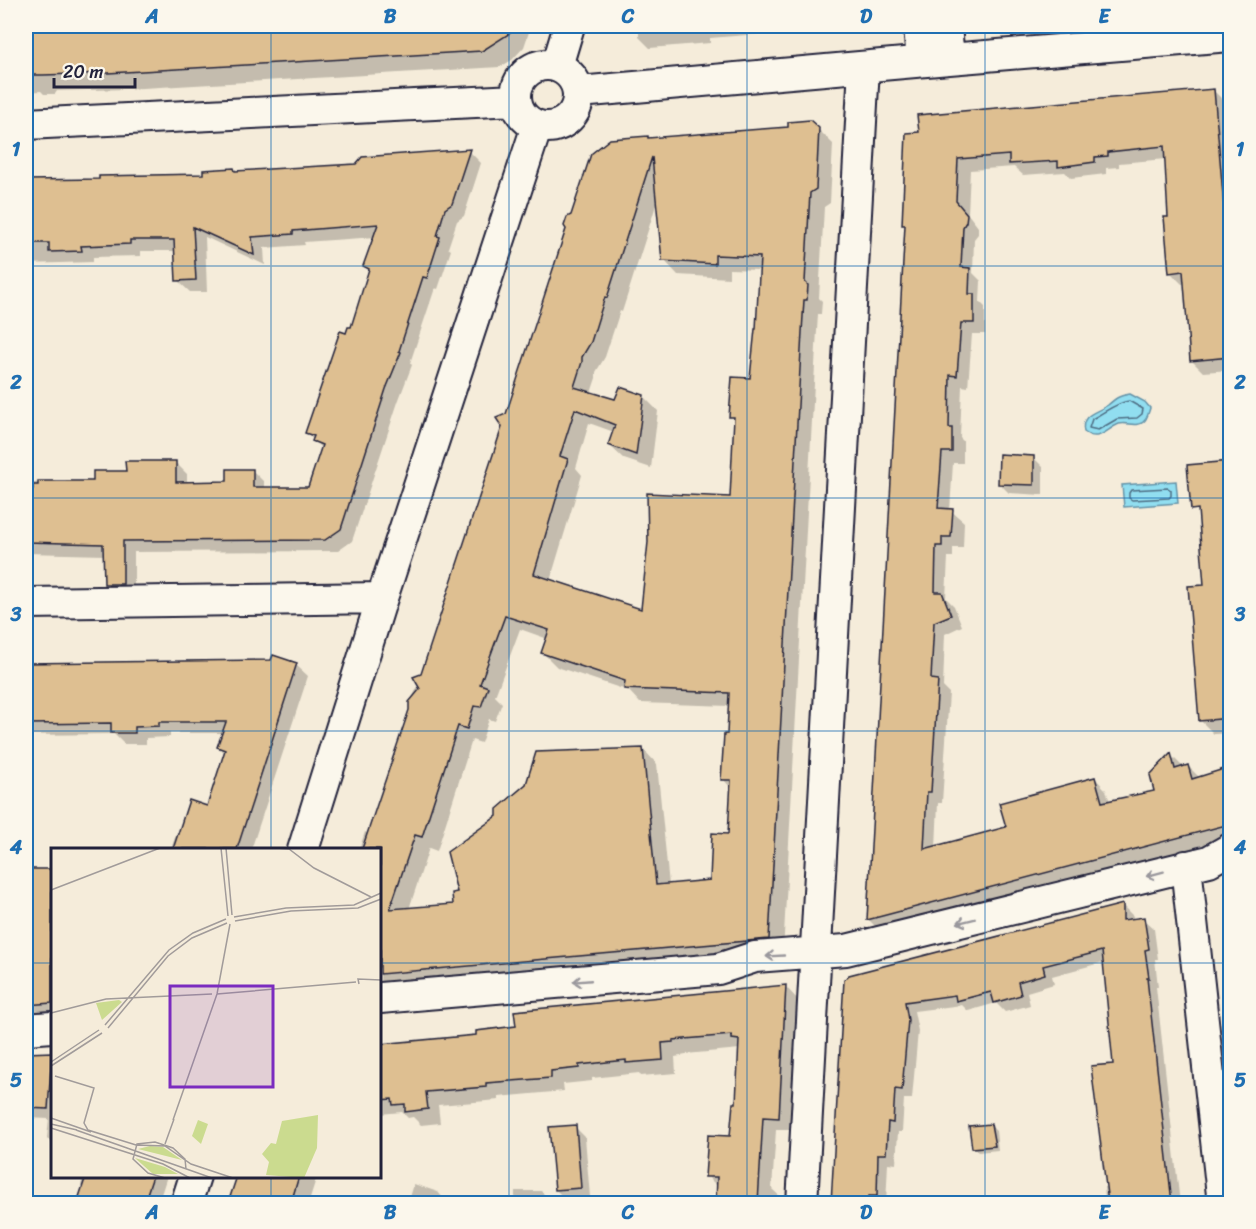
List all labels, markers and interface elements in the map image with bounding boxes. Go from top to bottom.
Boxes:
text: A [144,0,159,34]
text: B [384,0,397,34]
text: C [621,0,635,34]
text: D [860,0,873,34]
text: E [1098,0,1111,34]
scale bar [54,51,135,89]
text: 20 m [63,56,103,88]
text: 1 [12,132,21,167]
text: 1 [1236,132,1245,167]
text: 2 [9,365,22,400]
text: 2 [1233,365,1246,400]
text: 3 [10,597,22,632]
text: 3 [1234,597,1246,632]
text: 4 [9,830,23,865]
text: 4 [1233,830,1247,865]
inset map [51,848,381,1178]
one-way arrow [1146,869,1165,880]
one-way arrow [957,916,976,927]
one-way arrow [765,951,785,962]
one-way arrow [573,975,593,986]
text: 5 [10,1063,22,1098]
text: 5 [1234,1063,1246,1098]
text: A [144,1195,159,1229]
text: B [384,1195,397,1229]
text: C [621,1195,635,1229]
text: D [860,1195,873,1229]
text: E [1098,1195,1111,1229]

